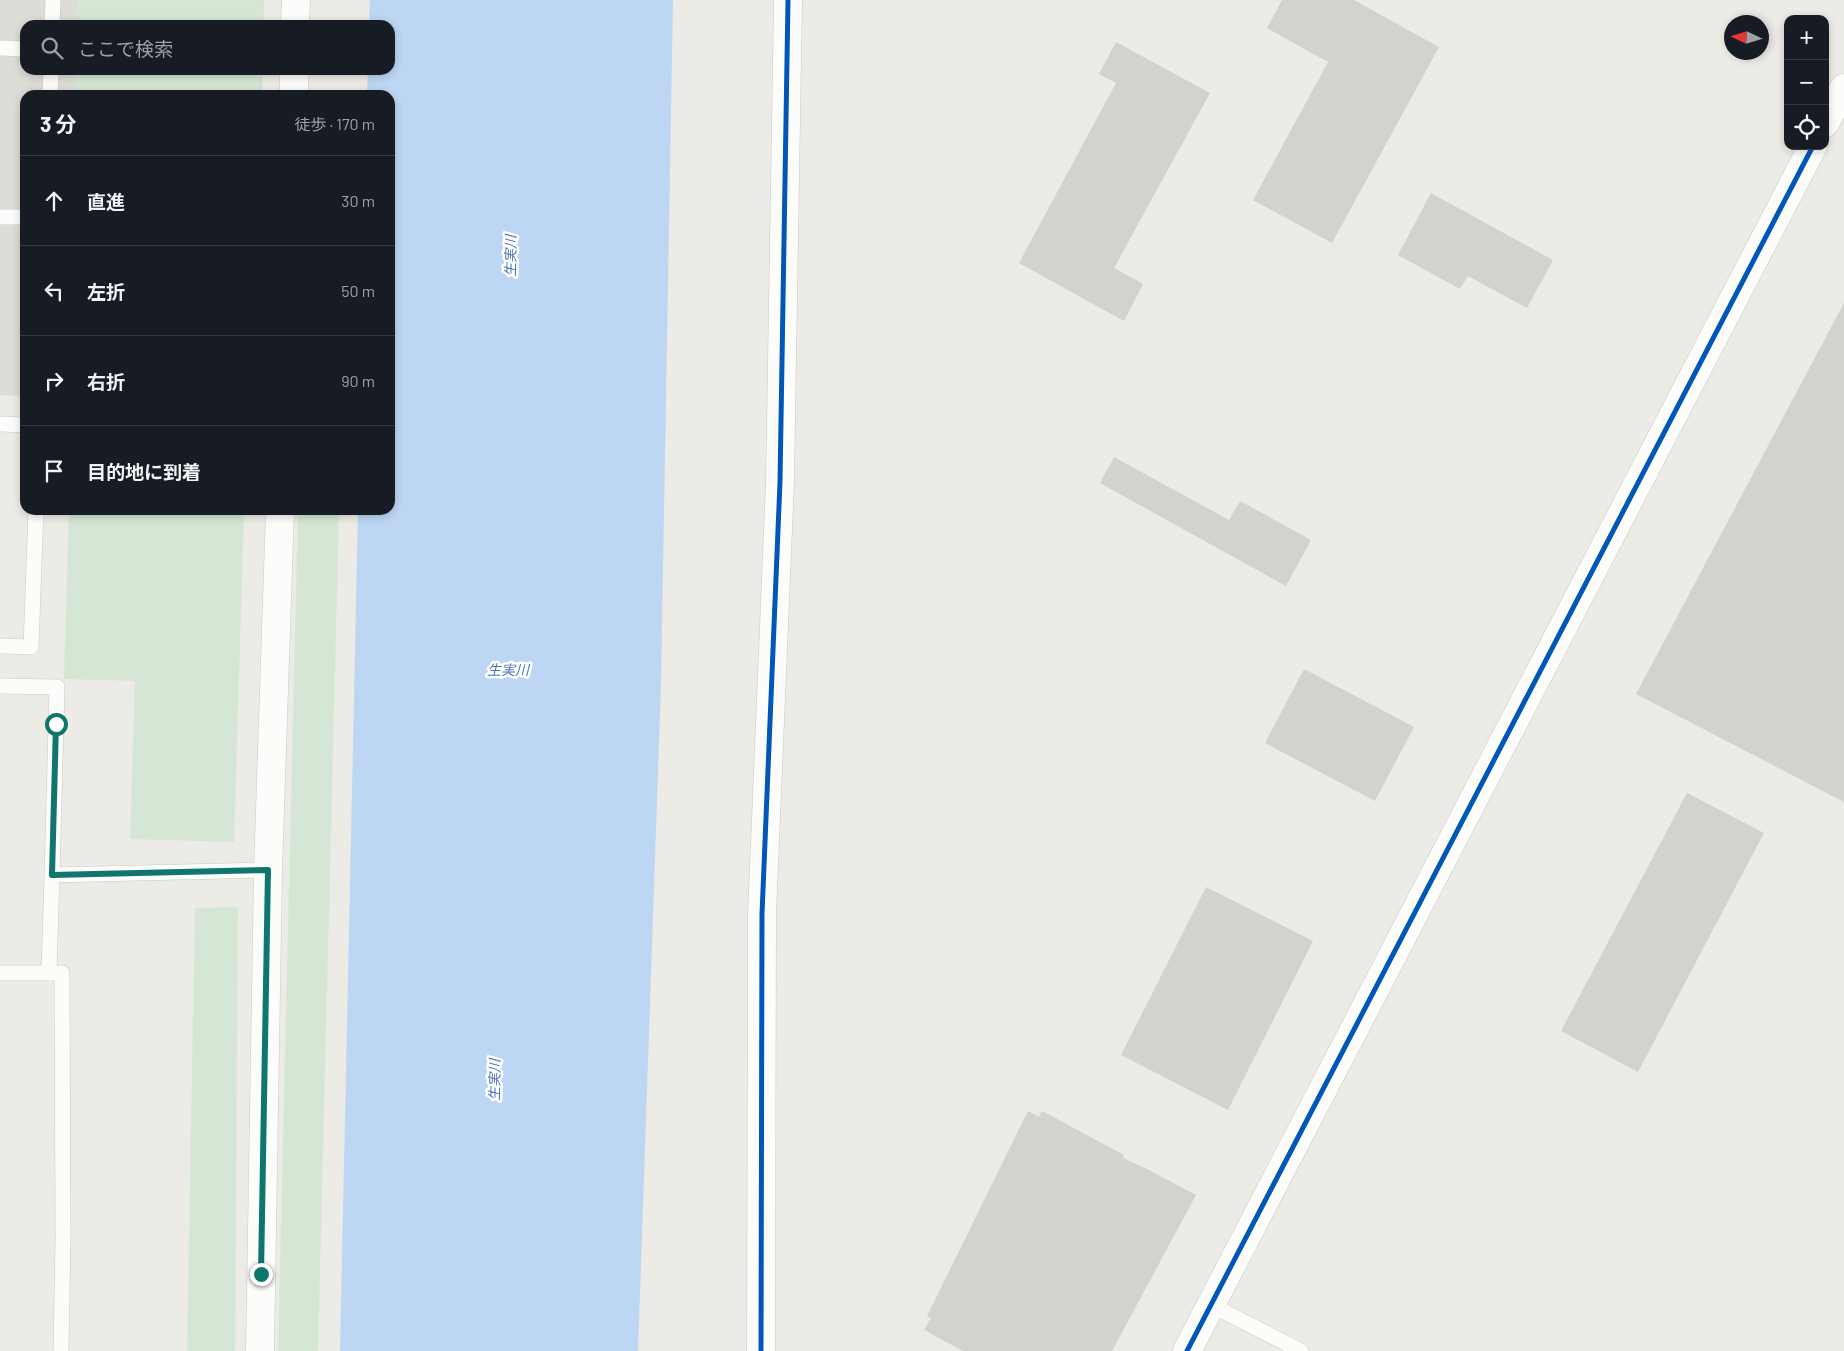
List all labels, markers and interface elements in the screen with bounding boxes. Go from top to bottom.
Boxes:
north arrow [1724,15,1769,60]
map controls [1784,15,1829,150]
button: + [1784,15,1829,60]
search box [20,20,395,75]
icon: search [38,34,66,62]
text: ここで検索 [78,37,173,60]
button: − [1784,60,1829,105]
button: locate [1784,105,1829,150]
text: 3 分 [40,111,77,136]
text: 徒歩 · 170 m [295,114,375,133]
icon: ahead [40,187,68,215]
text: 直進 [87,190,125,213]
text: 30 m [341,191,375,210]
water label: 生実川 [501,233,519,277]
icon: left [40,277,68,305]
text: 左折 [87,280,125,303]
text: 50 m [341,281,375,300]
icon: right [40,367,68,395]
text: 右折 [87,370,125,393]
text: 90 m [341,371,375,390]
icon: arrive [40,457,68,485]
text: 目的地に到着 [87,460,201,483]
water label: 生実川 [487,661,531,678]
route start [45,713,68,736]
water label: 生実川 [485,1057,503,1101]
route end [250,1263,273,1286]

